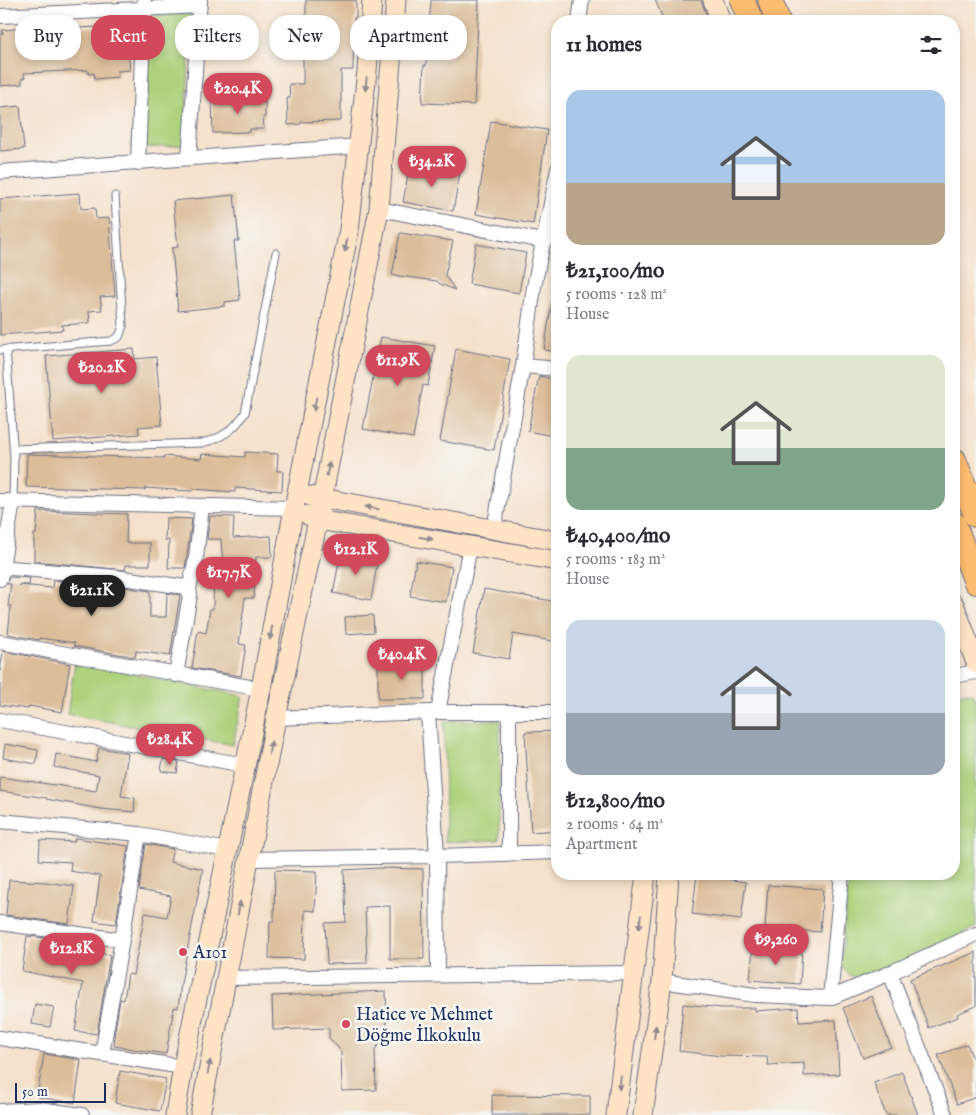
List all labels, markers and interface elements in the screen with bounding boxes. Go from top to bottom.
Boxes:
chip: Buy [15,15,81,60]
chip: Rent [91,15,165,60]
chip: Filters [175,15,259,60]
chip: New [269,15,340,60]
chip: Apartment [350,15,467,60]
icon: filters [917,31,945,59]
text: 11 homes [566,32,642,59]
pin: ₺20.4K [197,72,279,115]
one-way arrow [362,76,370,92]
text: ₺20.4K [214,79,262,99]
icon: home [711,123,801,213]
pin: ₺34.2K [391,146,473,188]
text: ₺34.2K [409,152,455,172]
one-way arrow [342,237,350,253]
text: ₺21,100/mo [566,258,664,285]
text: 5 rooms · 128 m² [566,285,667,305]
text: House [566,305,609,325]
pin: ₺11.9K [357,344,439,387]
text: ₺11.9K [376,351,420,371]
pin: ₺20.2K [61,352,143,394]
text: ₺20.2K [78,358,126,378]
icon: home [711,388,801,478]
one-way arrow [311,397,319,412]
one-way arrow [324,460,332,476]
one-way arrow [363,503,379,511]
text: ₺40,400/mo [566,523,670,550]
pin: ₺12.1K [315,534,397,576]
one-way arrow [418,535,434,543]
text: ₺12.1K [334,540,378,560]
text: 5 rooms · 183 m² [566,550,665,570]
pin: ₺17.7K [188,556,270,599]
text: ₺17.7K [207,563,251,583]
text: House [566,570,609,590]
pin: ₺21.1K [51,574,133,617]
text: ₺21.1K [70,581,114,601]
one-way arrow [267,625,275,640]
pin: ₺40.4K [361,638,443,681]
text: ₺40.4K [378,645,426,665]
icon: home [711,653,801,743]
pin: ₺28.4K [129,724,211,766]
text: ₺28.4K [147,730,193,750]
one-way arrow [267,740,275,756]
text: ₺12,800/mo [566,788,665,815]
text: 2 rooms · 64 m² [566,815,664,835]
text: Apartment [566,835,637,855]
one-way arrow [236,899,244,915]
one-way arrow [636,914,644,930]
pin: ₺9,260 [735,924,817,966]
text: ₺9,260 [755,930,797,950]
pin: ₺12.8K [31,932,113,975]
text: ₺12.8K [50,939,94,959]
place label: A101 [192,942,227,965]
marker: A101 [177,946,189,958]
place label: Hatice ve Mehmet Döğme İlkokulu [356,1004,493,1048]
marker: Hatice ve Mehmet Döğme İlkokulu [340,1018,352,1030]
one-way arrow [651,1024,659,1040]
one-way arrow [205,1060,213,1075]
one-way arrow [616,1076,624,1092]
scale bar [15,1080,106,1103]
text: 50 m [22,1083,48,1101]

